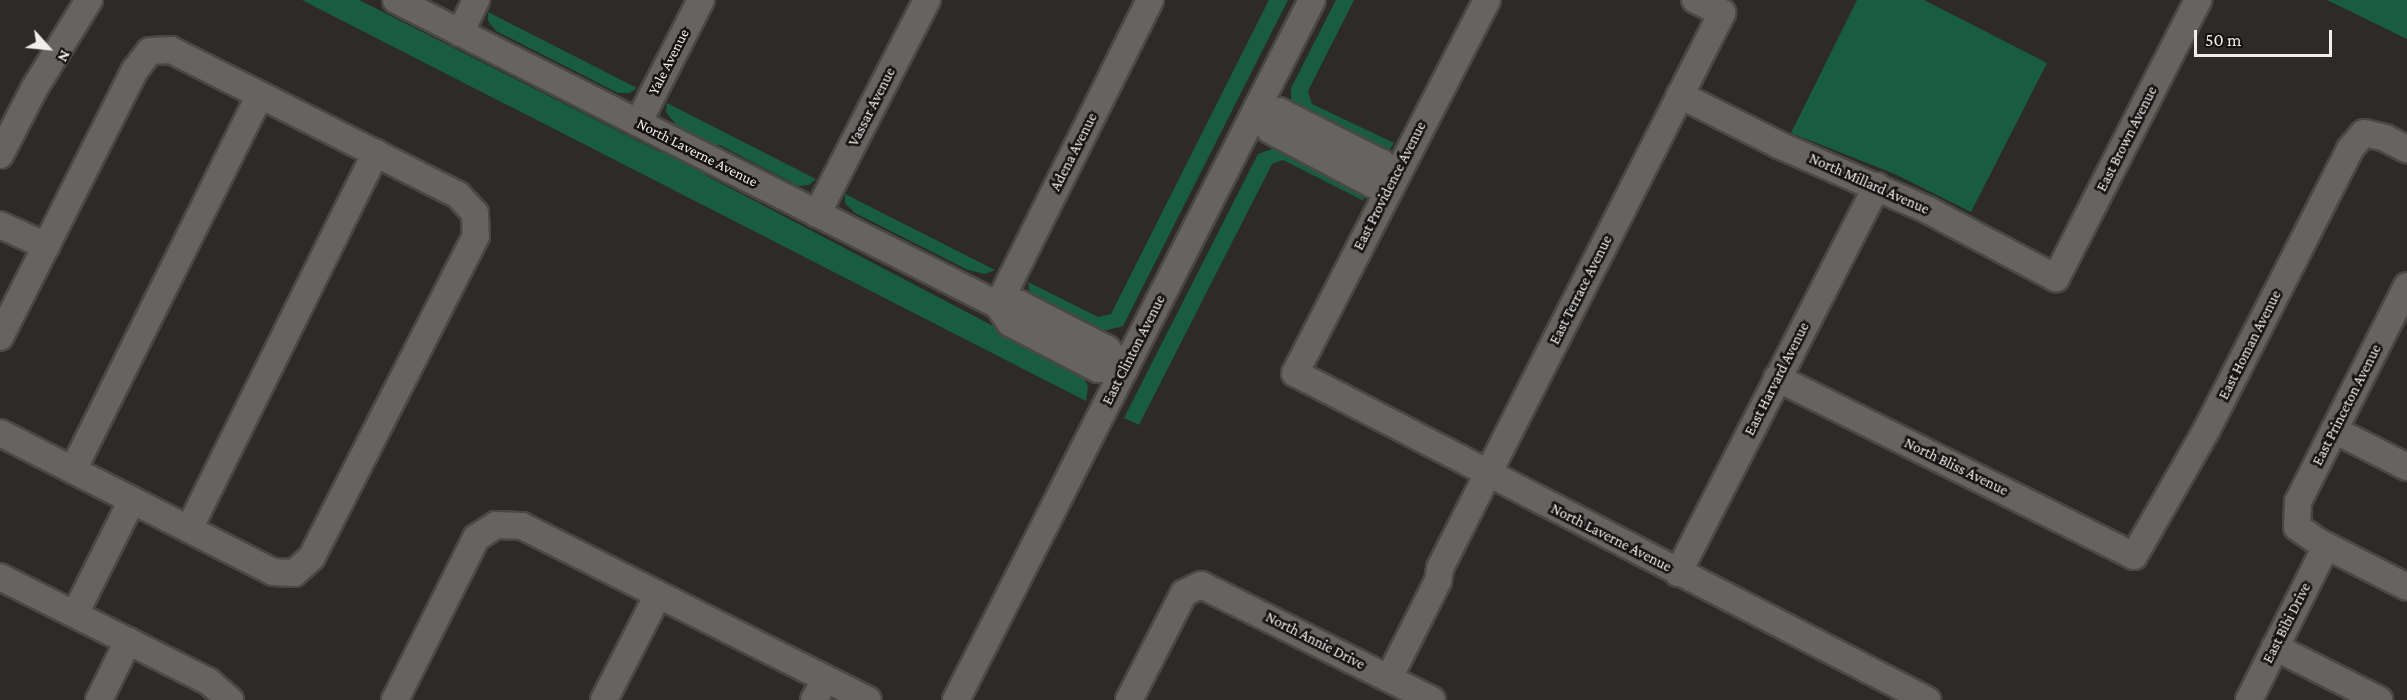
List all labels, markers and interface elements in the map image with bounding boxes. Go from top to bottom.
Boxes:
north arrow [18,18,78,78]
scale bar [2197,18,2335,56]
street label: Yale Avenue [645,26,693,98]
text: 50 m [2205,30,2242,50]
text: N [54,48,75,65]
street label: Vassar Avenue [844,65,900,149]
street label: East Brown Avenue [2093,83,2161,195]
street label: Adena Avenue [1047,110,1101,194]
street label: North Laverne Avenue [634,115,760,191]
street label: East Providence Avenue [1350,119,1430,253]
street label: North Millard Avenue [1806,149,1932,219]
street label: East Terrace Avenue [1546,232,1616,348]
street label: East Homan Avenue [2215,287,2285,403]
street label: East Clinton Avenue [1099,292,1169,408]
street label: East Harvard Avenue [1741,319,1813,439]
street label: East Princeton Avenue [2309,341,2385,469]
street label: North Bliss Avenue [1901,434,2011,500]
street label: North Laverne Avenue [1548,500,1674,576]
street label: East Bibi Drive [2259,580,2315,666]
street label: North Annie Drive [1262,608,1368,674]

